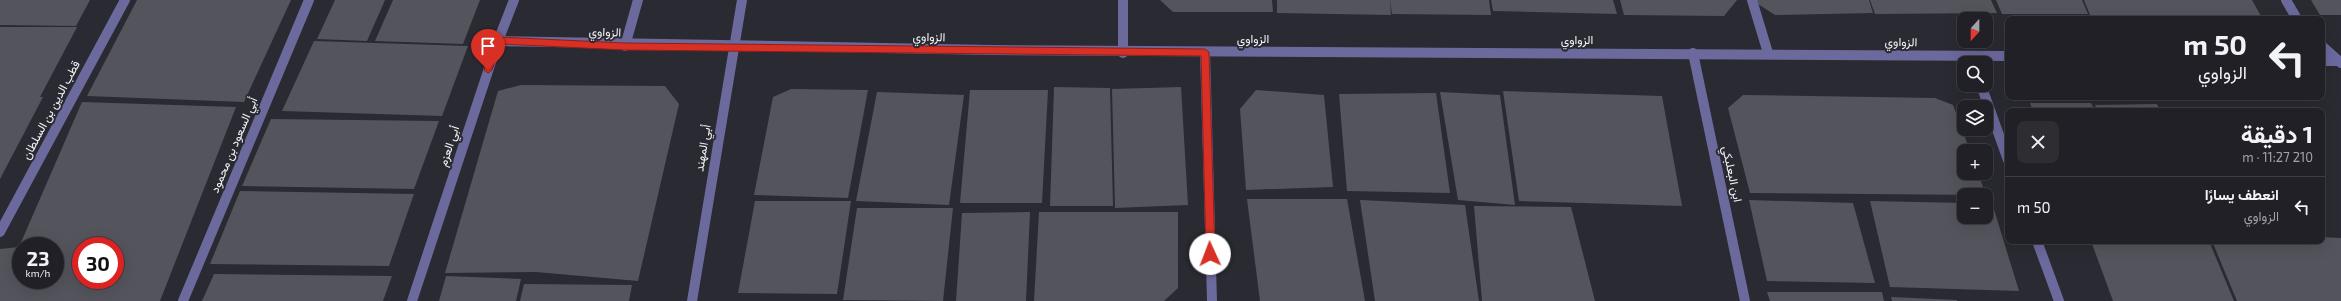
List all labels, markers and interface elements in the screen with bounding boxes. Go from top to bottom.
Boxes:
north arrow [1957,12,1993,48]
map controls [1957,12,1993,224]
street label: الزواوي [588,23,622,43]
text: 50 m [2183,27,2247,61]
pin [471,29,505,70]
street label: الزواوي [913,29,945,47]
street label: الزواوي [1237,31,1269,49]
street label: الزواوي [1561,32,1593,50]
icon: left [2261,32,2313,84]
street label: الزواوي [1885,34,1917,52]
icon: arrive [477,35,499,57]
button: search [1957,56,1993,92]
street label: قطب الدين بن السلطان [18,58,84,162]
text: الزواوي [2198,61,2247,83]
street label: أبي السعود بن محمود [207,95,263,196]
button: layers [1957,100,1993,136]
text: 1 دقيقة [2241,119,2313,148]
button: close [2017,121,2059,163]
street label: أبي العزم [435,123,465,169]
street label: أبي المهند [691,123,717,173]
button: + [1957,144,1993,180]
street label: ابن البعلبكي [1716,145,1746,204]
text: 210 m · 11:27 [2242,149,2313,165]
text: انعطف يسارًا [2205,185,2279,203]
button: − [1957,188,1993,224]
icon: left [2291,196,2313,218]
text: 50 m [2017,198,2051,216]
text: الزواوي [2244,208,2279,224]
position arrow [1189,233,1231,275]
speed limit sign: 30 [72,237,124,289]
text: 23 [27,246,49,270]
text: km/h [26,267,50,279]

